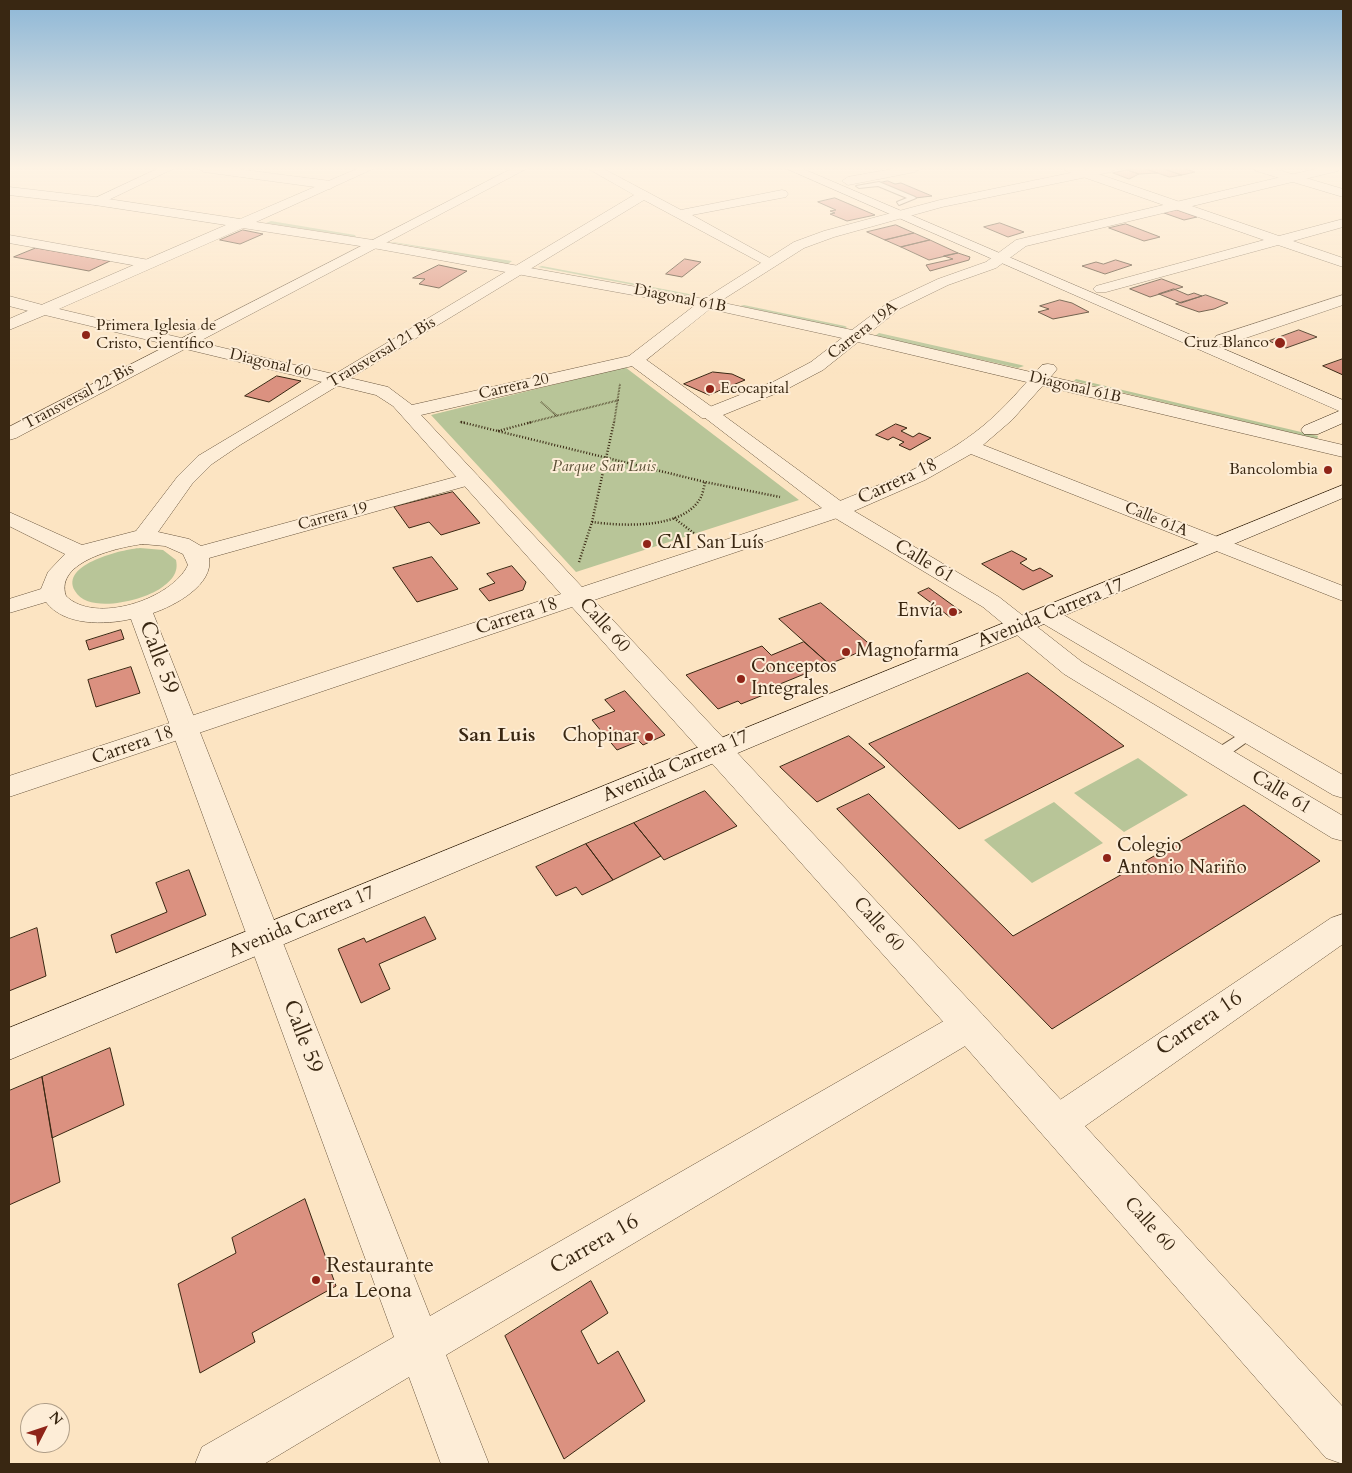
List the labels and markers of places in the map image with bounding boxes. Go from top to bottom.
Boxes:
place label: Primera Iglesia de Cristo, Científico [96,316,216,354]
marker: Primera Iglesia de Cristo, Científico [80,329,92,341]
place label: Cruz Blanco [1184,333,1269,353]
marker: Cruz Blanco [1273,336,1287,350]
place label: Ecocapital [720,379,789,399]
marker: Ecocapital [704,383,716,395]
place label: Bancolombia [1229,460,1318,480]
marker: Bancolombia [1322,464,1334,476]
place label: CAI San Luís [657,533,764,555]
marker: CAI San Luís [641,538,653,550]
place label: Envía [897,601,943,623]
marker: Envía [947,606,959,618]
place label: Magnofarma [856,641,959,663]
marker: Magnofarma [840,646,852,658]
place label: Conceptos Integrales [751,657,837,701]
marker: Conceptos Integrales [735,673,747,685]
place label: Chopinar [562,726,639,748]
marker: Chopinar [643,731,655,743]
place label: Colegio Antonio Nariño [1117,836,1247,880]
marker: Colegio Antonio Nariño [1101,852,1113,864]
place label: Restaurante La Leona [326,1254,434,1306]
marker: Restaurante La Leona [310,1274,322,1286]

